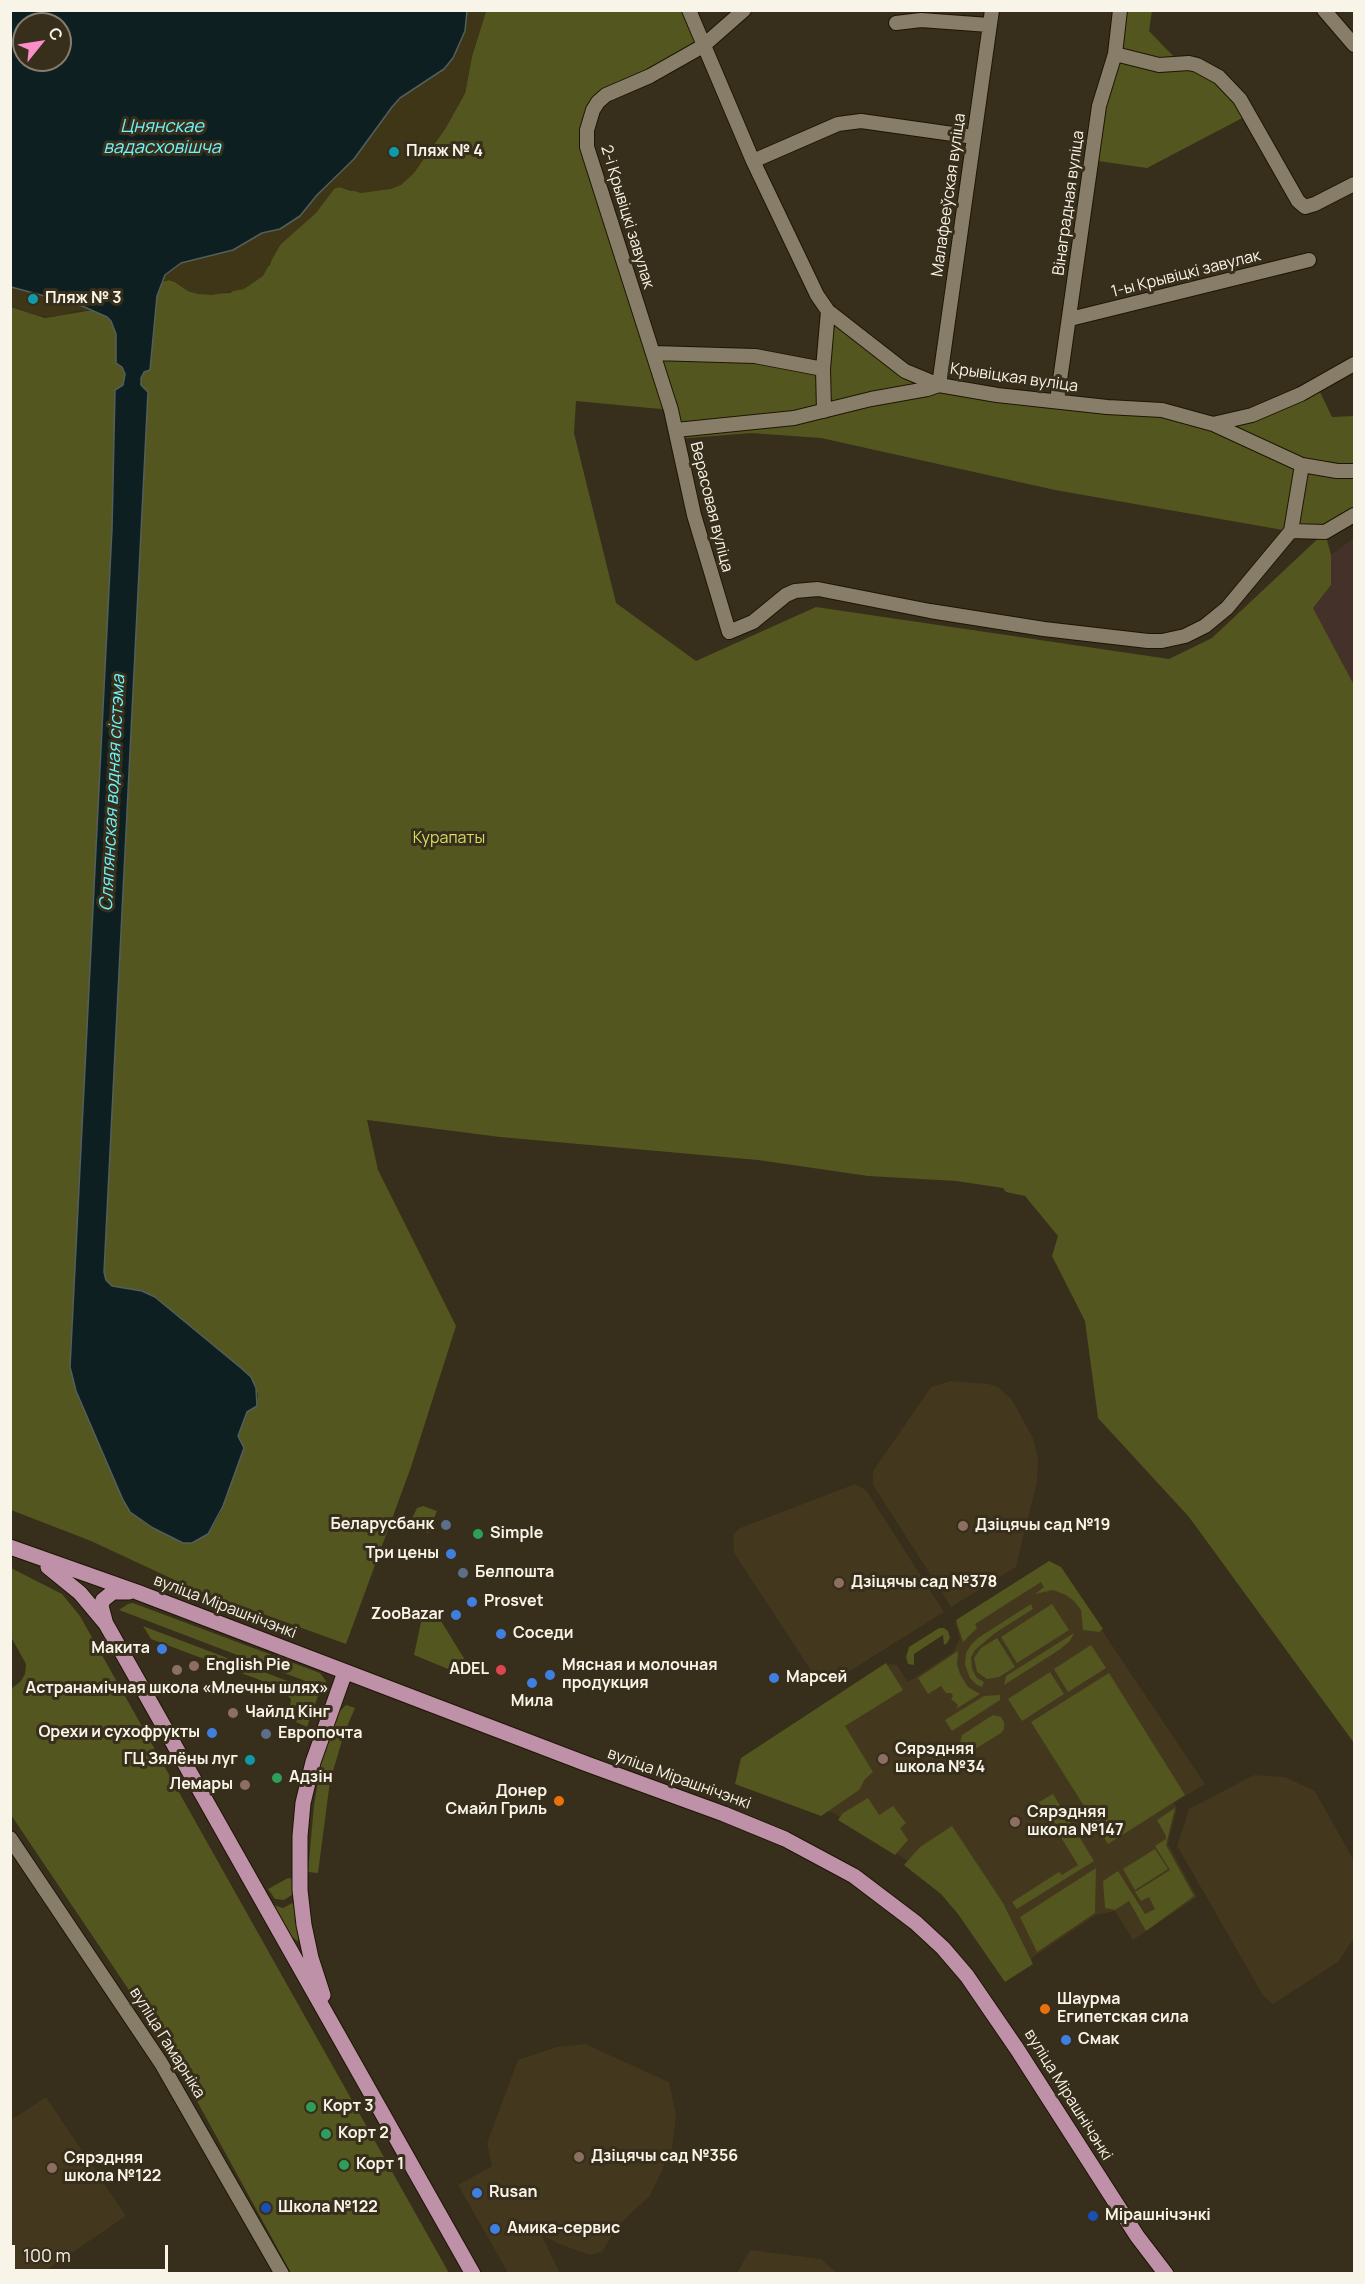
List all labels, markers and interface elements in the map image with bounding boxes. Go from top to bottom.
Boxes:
north arrow [12,12,72,72]
text: С [43,23,68,45]
street label: Малафееўская вуліца [928,112,970,278]
water label: Цнянскае вадасховішча [103,116,221,158]
street label: Вінаградная вуліца [1049,129,1089,277]
place label: Пляж № 4 [406,142,483,162]
street label: 2-і Крывіцкі завулак [596,143,658,291]
marker: Пляж № 4 [387,145,401,159]
street label: 1-ы Крывіцкі завулак [1109,246,1263,302]
place label: Пляж № 3 [45,289,122,309]
marker: Пляж № 3 [26,292,40,306]
street label: Крывіцкая вуліца [949,360,1079,396]
street label: Верасовая вуліца [686,440,736,574]
water label: Сляпянская водная сістэма [96,674,130,912]
park label: Курапаты [413,829,485,849]
place label: Беларусбанк [331,1515,434,1535]
place label: Дзіцячы сад №19 [975,1516,1111,1536]
marker: Беларусбанк [439,1518,453,1532]
marker: Дзіцячы сад №19 [956,1519,970,1533]
place label: Simple [490,1524,543,1544]
marker: Simple [471,1527,485,1541]
place label: Три цены [365,1544,439,1564]
marker: Три цены [444,1547,458,1561]
place label: Белпошта [475,1563,554,1583]
marker: Белпошта [456,1566,470,1580]
street label: вуліца Мірашнічэнкі [151,1571,299,1643]
place label: Дзіцячы сад №378 [851,1573,997,1593]
marker: Дзіцячы сад №378 [832,1576,846,1590]
place label: Prosvet [484,1592,544,1612]
marker: Prosvet [465,1595,479,1609]
place label: ZooBazar [371,1605,444,1625]
marker: ZooBazar [449,1608,463,1622]
place label: Соседи [513,1624,573,1644]
marker: Соседи [494,1627,508,1641]
place label: Макита [91,1639,150,1659]
marker: Макита [155,1642,169,1656]
place label: English Pie [206,1656,290,1676]
place label: Мясная и молочная продукция [562,1656,718,1694]
marker: English Pie [187,1659,201,1673]
place label: ADEL [449,1660,489,1680]
marker: Астранамічная школа «Млечны шлях» [170,1663,184,1677]
marker: ADEL [494,1663,508,1677]
marker: Мясная и молочная продукция [543,1668,557,1682]
place label: Марсей [786,1668,847,1688]
marker: Марсей [767,1671,781,1685]
marker: Мила [525,1676,539,1690]
place label: Астранамічная школа «Млечны шлях» [25,1679,329,1699]
place label: Мила [511,1692,553,1712]
place label: Чайлд Кінг [245,1703,330,1723]
marker: Чайлд Кінг [226,1706,240,1720]
place label: Орехи и сухофрукты [38,1723,200,1743]
place label: Европочта [278,1724,362,1744]
marker: Орехи и сухофрукты [205,1726,219,1740]
marker: Европочта [259,1727,273,1741]
place label: Сярэдняя школа №34 [895,1740,985,1778]
street label: вуліца Мірашнічэнкі [605,1744,753,1814]
place label: ГЦ Зялёны луг [124,1750,238,1770]
marker: Сярэдняя школа №34 [876,1752,890,1766]
marker: ГЦ Зялёны луг [243,1753,257,1767]
place label: Адзін [289,1768,333,1788]
marker: Адзін [270,1771,284,1785]
place label: Лемары [170,1775,233,1795]
marker: Лемары [238,1778,252,1792]
place label: Донер Смайл Гриль [445,1782,547,1820]
marker: Донер Смайл Гриль [552,1794,566,1808]
place label: Сярэдняя школа №147 [1027,1803,1123,1841]
marker: Сярэдняя школа №147 [1008,1815,1022,1829]
street label: вуліца Гамарніка [125,1984,209,2102]
place label: Шаурма Египетская сила [1057,1990,1189,2028]
marker: Шаурма Египетская сила [1038,2002,1052,2016]
street label: вуліца Мірашнічэнкі [1020,2026,1116,2164]
place label: Смак [1078,2030,1119,2050]
marker: Смак [1059,2033,1073,2047]
place label: Корт 3 [323,2097,373,2117]
marker: Корт 3 [304,2100,318,2114]
place label: Корт 2 [338,2124,389,2144]
marker: Корт 2 [319,2127,333,2141]
place label: Дзіцячы сад №356 [591,2147,738,2167]
place label: Сярэдняя школа №122 [64,2149,161,2187]
marker: Дзіцячы сад №356 [572,2150,586,2164]
place label: Корт 1 [356,2155,404,2175]
marker: Корт 1 [337,2158,351,2172]
marker: Сярэдняя школа №122 [45,2161,59,2175]
place label: Rusan [489,2183,537,2203]
marker: Rusan [470,2186,484,2200]
place label: Школа №122 [278,2198,378,2218]
marker: Школа №122 [259,2201,273,2215]
place label: Мірашнічэнкі [1105,2206,1211,2226]
marker: Мірашнічэнкі [1086,2209,1100,2223]
place label: Амика-сервис [507,2219,620,2239]
marker: Амика-сервис [488,2222,502,2236]
scale bar [15,2233,171,2271]
text: 100 m [23,2243,71,2267]

